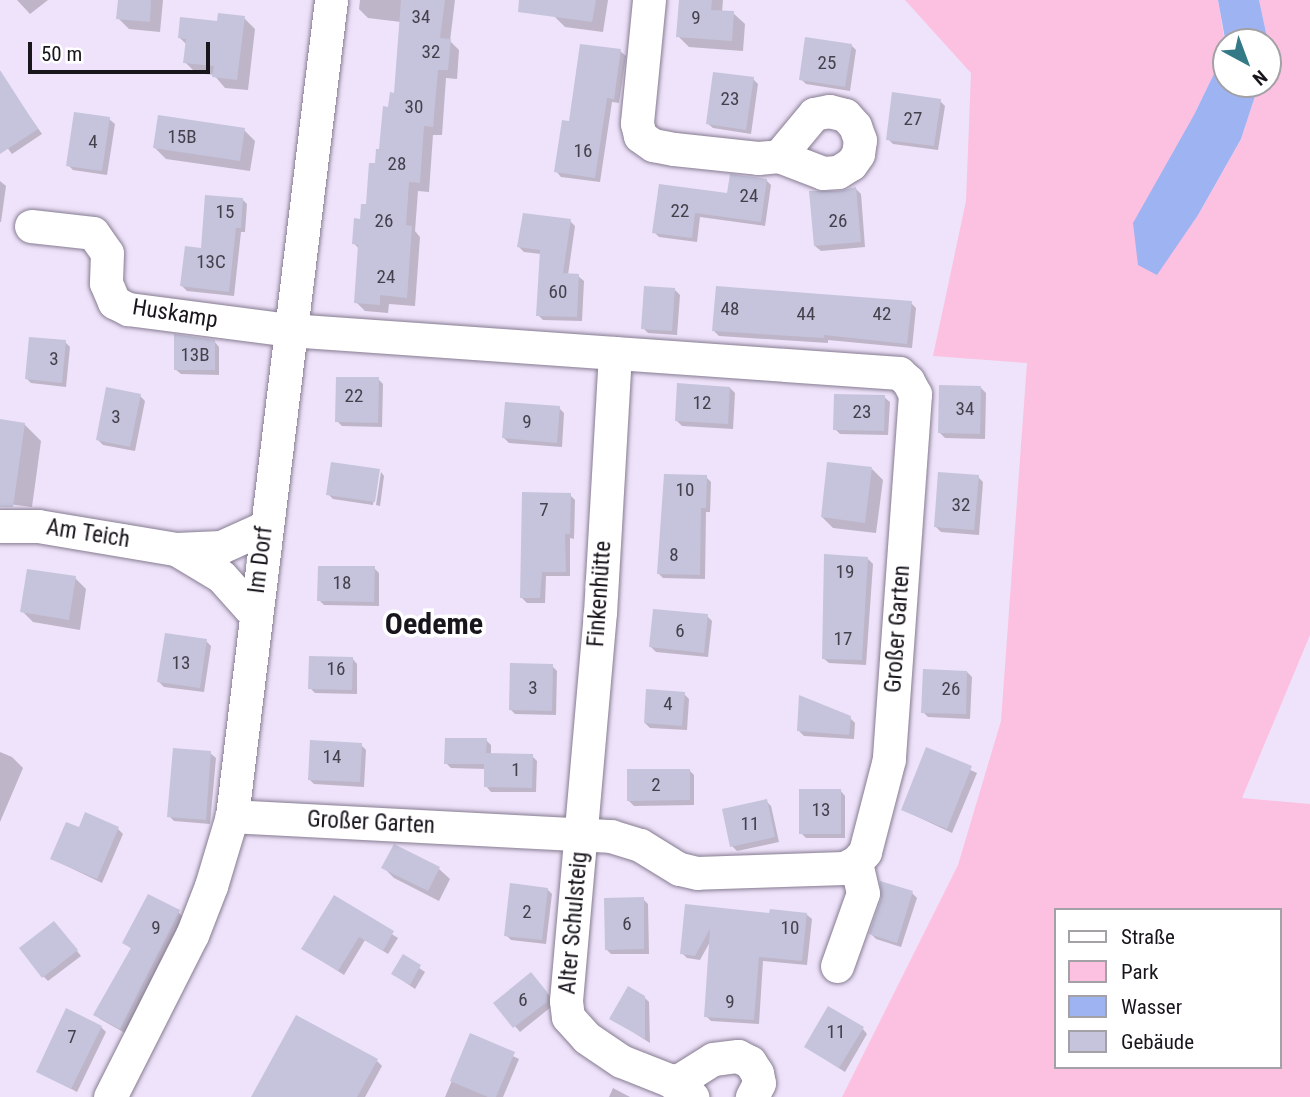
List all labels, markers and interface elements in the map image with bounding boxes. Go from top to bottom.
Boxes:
house number: 34 [412,6,430,28]
house number: 9 [691,7,701,29]
scale bar [32,28,214,72]
north arrow [1212,28,1282,98]
house number: 32 [422,41,440,63]
text: 50 m [41,42,82,66]
house number: 25 [818,52,836,74]
text: N [1248,65,1272,90]
house number: 23 [721,88,739,110]
house number: 30 [405,96,423,118]
house number: 27 [904,108,922,130]
house number: 15B [167,126,197,148]
house number: 4 [88,131,98,153]
house number: 16 [574,140,592,162]
house number: 28 [388,153,406,175]
house number: 24 [740,185,758,207]
house number: 22 [671,200,689,222]
house number: 15 [216,201,234,223]
house number: 26 [375,210,393,232]
house number: 26 [829,210,847,232]
house number: 13C [196,251,226,273]
house number: 24 [377,266,395,288]
house number: 60 [549,281,567,303]
street label: Huskamp [130,294,220,334]
house number: 48 [721,298,739,320]
house number: 44 [797,303,815,325]
house number: 42 [873,303,891,325]
house number: 13B [180,344,210,366]
house number: 3 [49,348,59,370]
house number: 22 [345,385,363,407]
house number: 12 [693,392,711,414]
house number: 34 [956,398,974,420]
house number: 23 [853,401,871,423]
house number: 3 [111,406,121,428]
house number: 9 [522,411,532,433]
house number: 10 [676,479,694,501]
house number: 32 [952,494,970,516]
house number: 7 [539,499,549,521]
street label: Am Teich [44,514,132,554]
street label: Im Dorf [243,525,279,595]
street label: Finkenhütte [583,540,617,648]
house number: 8 [669,544,679,566]
house number: 19 [836,561,854,583]
street label: Großer Garten [880,564,916,694]
house number: 18 [333,572,351,594]
district label: Oedeme [385,606,483,642]
house number: 6 [675,620,685,642]
house number: 17 [834,628,852,650]
house number: 13 [172,652,190,674]
house number: 16 [327,658,345,680]
house number: 3 [528,677,538,699]
house number: 26 [942,678,960,700]
house number: 4 [663,693,673,715]
house number: 14 [323,746,341,768]
house number: 1 [511,759,521,781]
house number: 2 [651,774,661,796]
house number: 13 [812,799,830,821]
street label: Großer Garten [306,806,436,840]
house number: 11 [741,813,759,835]
street label: Alter Schulsteig [554,850,594,996]
house number: 2 [522,901,532,923]
legend [1054,908,1282,1069]
house number: 6 [622,913,632,935]
house number: 9 [151,917,161,939]
house number: 10 [781,917,799,939]
text: Straße [1121,925,1175,949]
text: Park [1121,960,1158,984]
house number: 6 [518,989,528,1011]
house number: 9 [725,991,735,1013]
text: Wasser [1121,995,1182,1019]
house number: 11 [827,1021,845,1043]
house number: 7 [67,1026,77,1048]
text: Gebäude [1121,1030,1194,1054]

